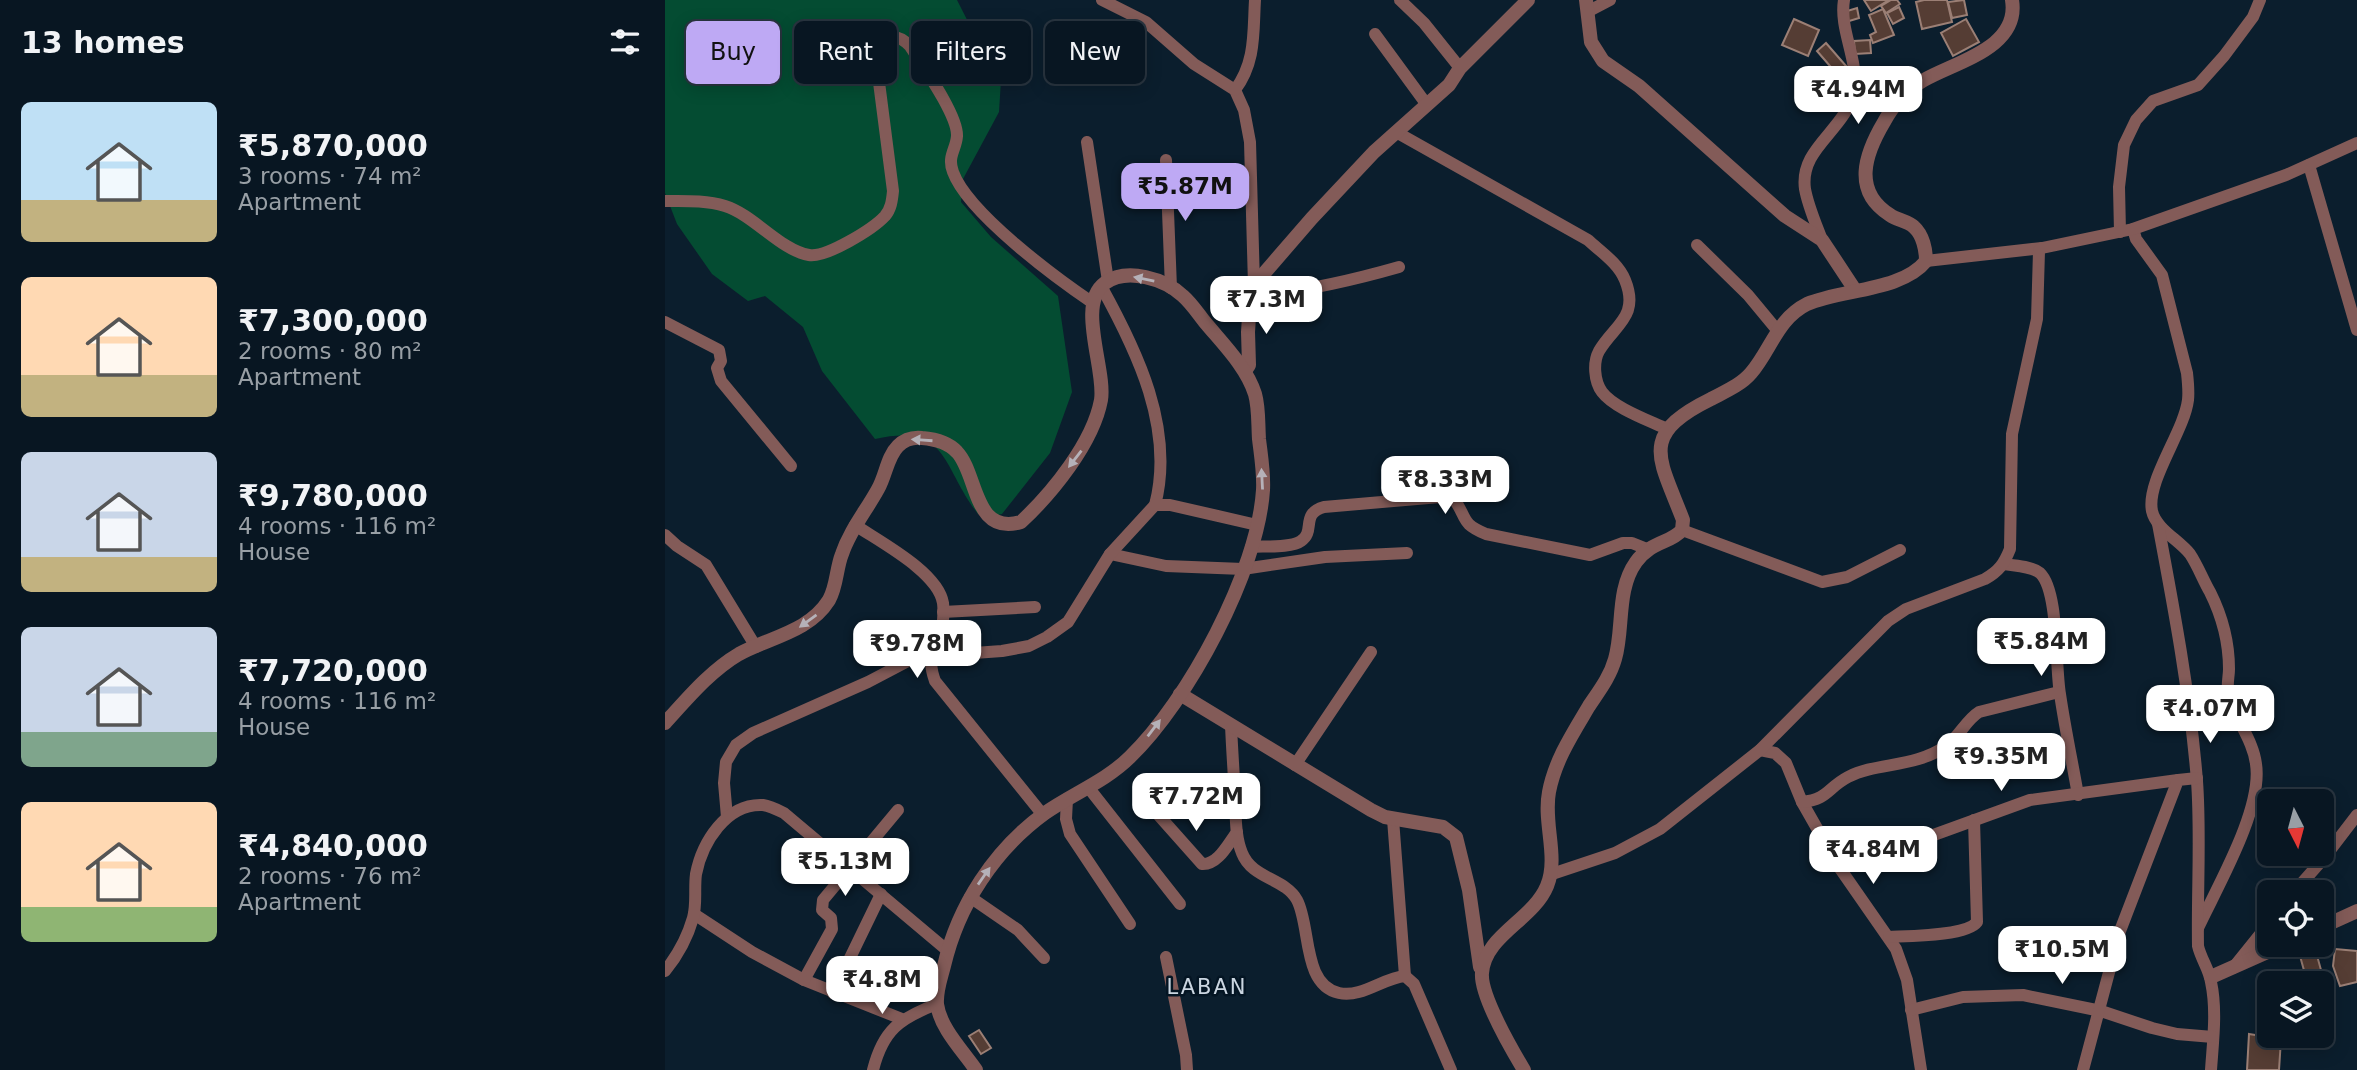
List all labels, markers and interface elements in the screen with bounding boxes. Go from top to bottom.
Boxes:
chip: Buy [686,21,780,84]
chip: Rent [794,21,897,84]
chip: Filters [911,21,1031,84]
chip: New [1045,21,1145,84]
icon: filters [606,23,644,61]
text: 13 homes [21,25,185,60]
pin: ₹4.94M [1801,66,1915,126]
text: ₹4.94M [1810,76,1906,102]
text: ₹5,870,000 [238,128,428,163]
icon: home [77,130,161,214]
text: 3 rooms · 74 m² [238,163,422,189]
pin: ₹5.87M [1128,164,1242,223]
text: ₹5.87M [1137,173,1233,199]
text: Apartment [238,189,361,215]
one-way arrow [1133,273,1155,284]
pin: ₹7.3M [1217,276,1315,336]
text: ₹7.3M [1226,286,1306,312]
text: ₹7,300,000 [238,303,428,338]
icon: home [77,305,161,389]
text: 2 rooms · 80 m² [238,338,422,364]
text: Apartment [238,364,361,390]
one-way arrow [911,434,933,445]
one-way arrow [1068,450,1082,468]
pin: ₹8.33M [1388,456,1502,516]
text: ₹8.33M [1397,466,1493,492]
one-way arrow [1256,468,1267,490]
text: ₹9,780,000 [238,478,428,513]
icon: home [77,480,161,564]
text: 4 rooms · 116 m² [238,513,436,539]
text: House [238,539,310,565]
one-way arrow [799,613,817,627]
pin: ₹5.84M [1984,618,2098,678]
pin: ₹9.78M [860,620,974,680]
text: ₹5.84M [1993,628,2089,654]
text: ₹9.78M [869,630,965,656]
text: ₹7,720,000 [238,653,428,688]
icon: home [77,655,161,739]
pin: ₹4.07M [2153,686,2267,745]
text: 4 rooms · 116 m² [238,688,436,714]
text: ₹4.07M [2162,695,2258,721]
text: House [238,714,310,740]
one-way arrow [1147,720,1162,738]
pin: ₹9.35M [1944,734,2058,793]
text: ₹9.35M [1953,743,2049,769]
pin: ₹7.72M [1139,774,1253,833]
text: ₹7.72M [1148,783,1244,809]
north arrow [2257,789,2335,866]
map controls [2257,789,2334,1048]
pin: ₹4.84M [1816,826,1930,886]
text: ₹4,840,000 [238,828,428,863]
icon: home [77,830,161,914]
text: ₹4.84M [1825,836,1921,862]
pin: ₹5.13M [788,838,902,898]
text: ₹5.13M [797,848,893,874]
text: 2 rooms · 76 m² [238,863,422,889]
one-way arrow [977,867,991,885]
button: locate [2257,880,2334,957]
text: Apartment [238,889,361,915]
pin: ₹10.5M [2005,926,2119,986]
text: ₹10.5M [2014,936,2110,962]
pin: ₹4.8M [833,956,931,1016]
text: ₹4.8M [842,966,922,992]
button: layers [2257,971,2334,1048]
district label: LABAN [1166,975,1248,999]

